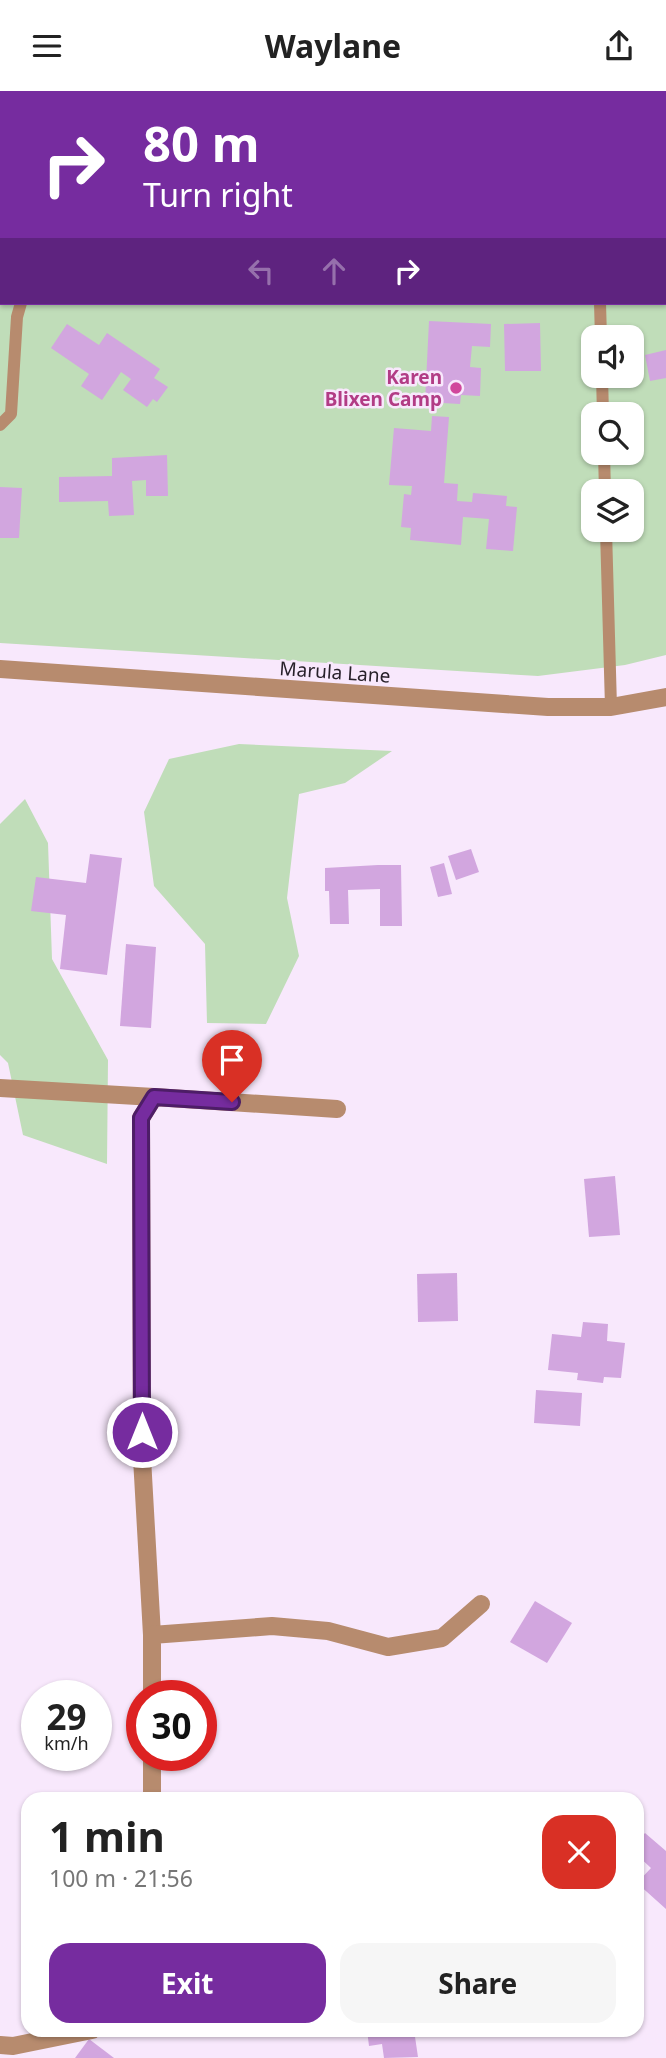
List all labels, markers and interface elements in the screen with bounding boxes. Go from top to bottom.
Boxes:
text: Waylane [265,24,401,67]
icon: menu [28,27,66,65]
icon: share [600,27,638,65]
text: 80 m [143,110,260,176]
icon: right [28,119,119,210]
text: Turn right [143,173,293,216]
icon: left [242,252,280,290]
icon: ahead [315,252,353,290]
icon: right [388,252,426,290]
map controls [581,325,644,542]
button: sound [581,325,644,388]
place label: Karen Blixen Camp [325,364,442,412]
marker: Karen Blixen Camp [448,380,464,396]
button: search [581,402,644,465]
button: layers [581,479,644,542]
street label: Marula Lane [279,655,391,689]
pin [202,1030,262,1102]
icon: arrive [213,1041,251,1079]
position arrow [105,1395,179,1469]
speed limit sign: 30 [126,1680,217,1771]
text: 29 [46,1693,87,1740]
text: km/h [44,1731,89,1755]
text: 1 min [49,1807,165,1864]
button: close [542,1815,616,1889]
text: 100 m · 21:56 [49,1862,193,1894]
button: Exit [49,1943,326,2023]
button: Share [340,1943,616,2023]

